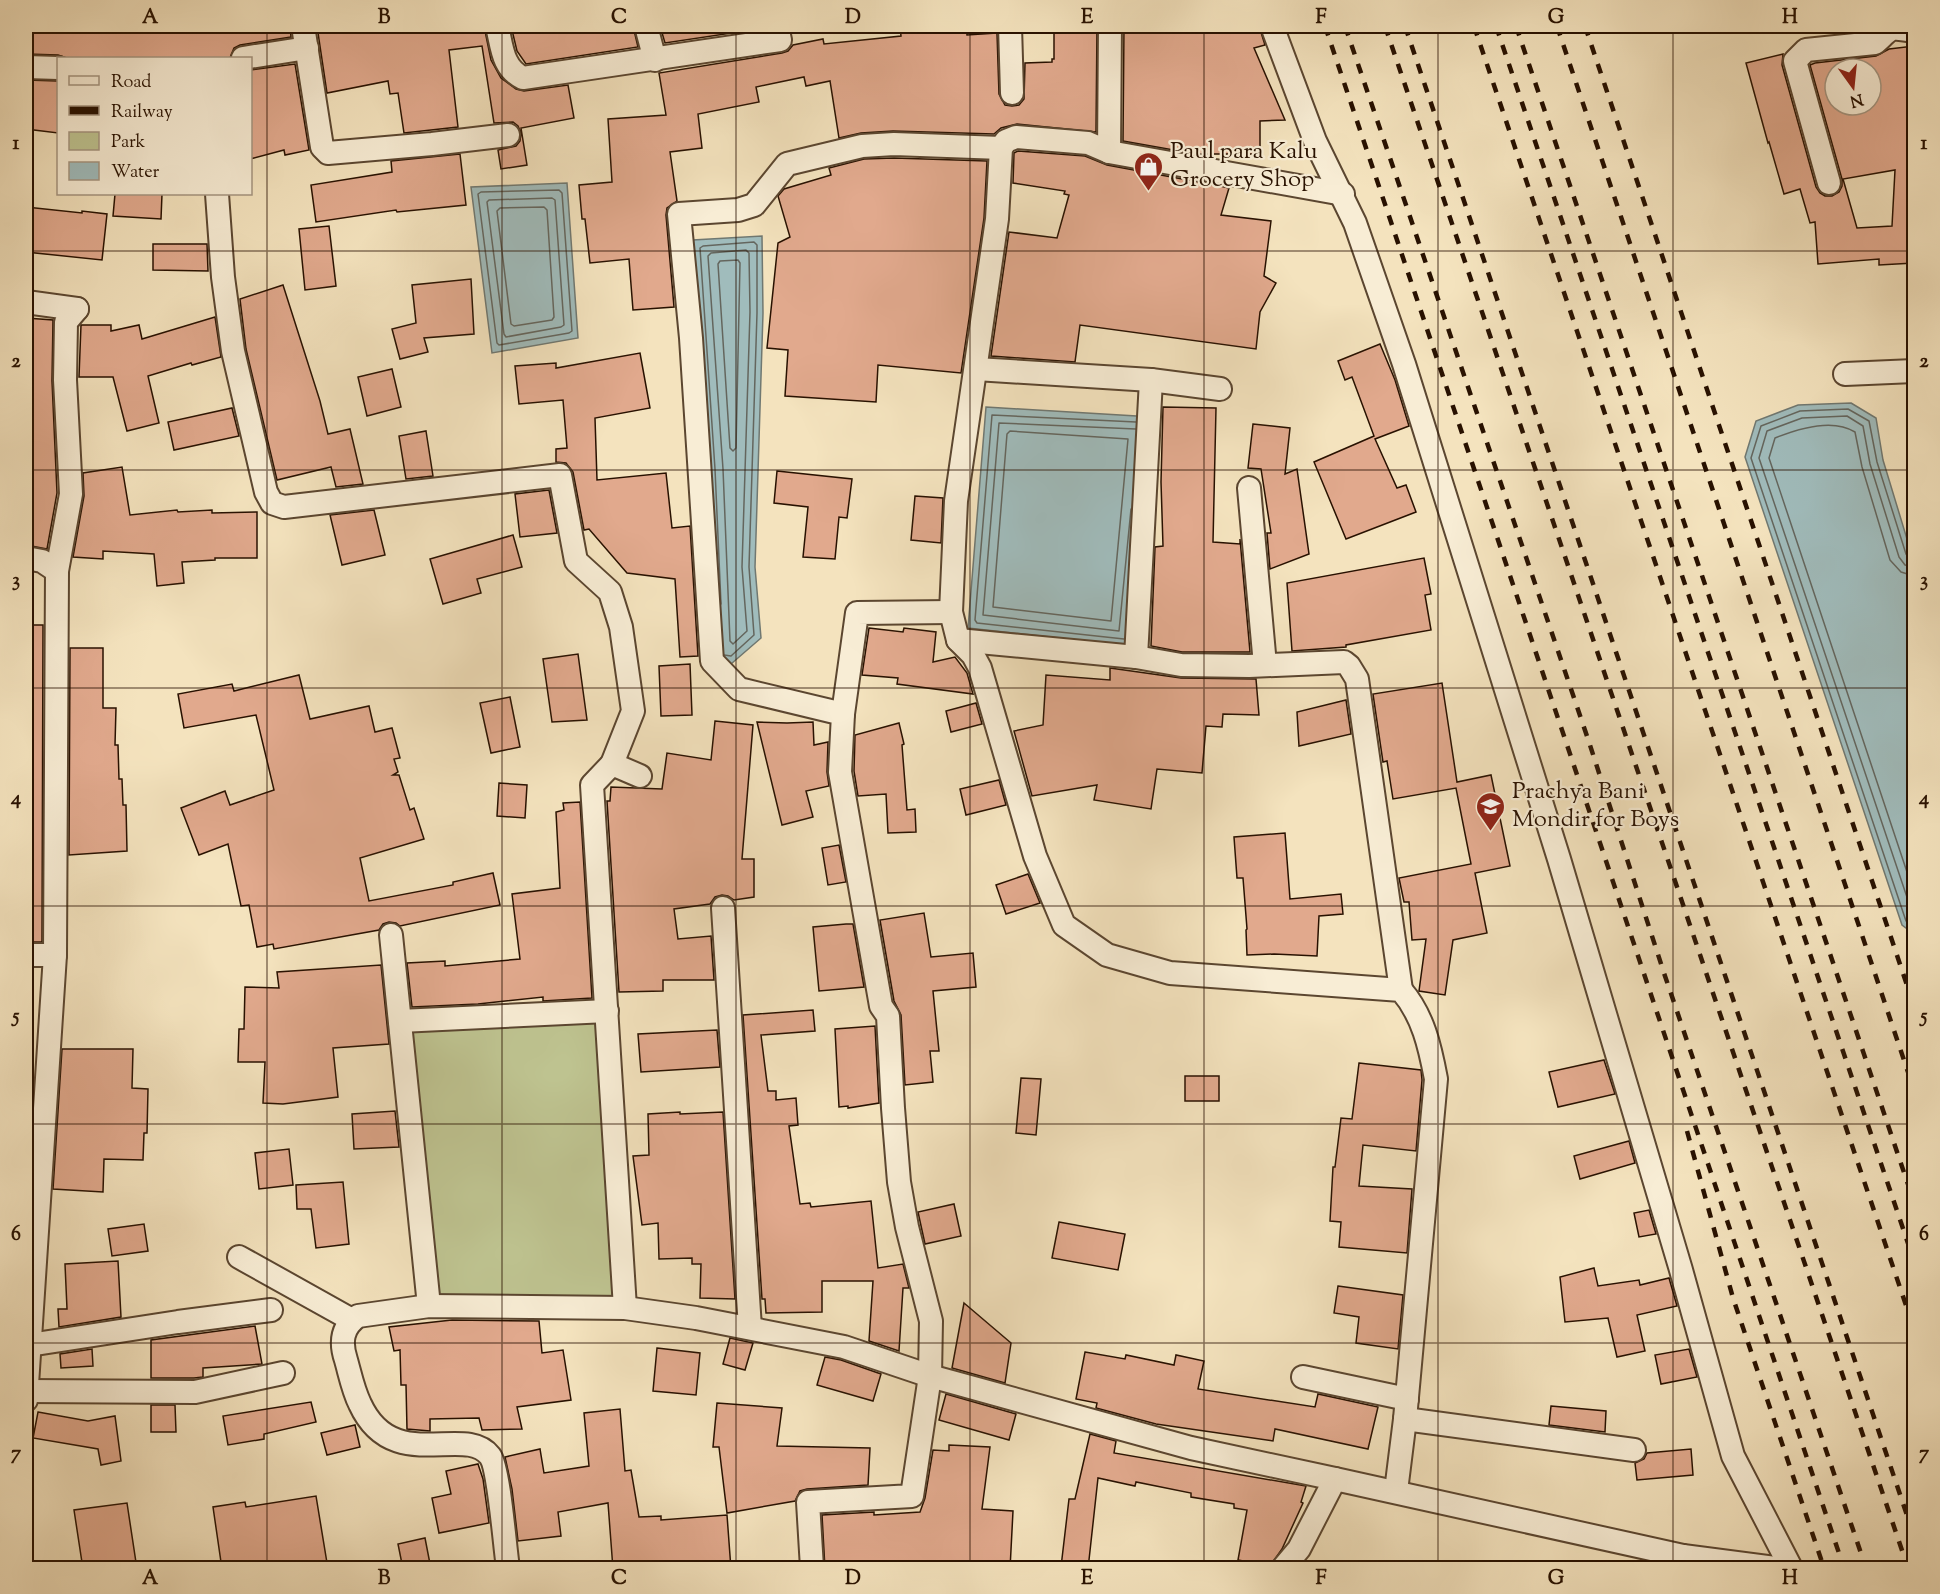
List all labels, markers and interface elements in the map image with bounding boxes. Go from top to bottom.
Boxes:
text: A [142,4,159,33]
text: B [378,4,391,33]
text: C [611,4,627,33]
text: D [845,4,861,33]
text: E [1081,4,1094,33]
text: F [1315,4,1327,33]
text: G [1548,4,1565,33]
text: H [1782,4,1798,33]
legend [57,57,252,195]
north arrow [1823,57,1883,117]
text: Road [111,70,151,96]
text: N [1847,86,1865,112]
text: Railway [111,100,173,126]
text: 1 [13,130,20,159]
text: Park [111,130,146,156]
text: 1 [1921,130,1928,159]
place label: Paul para Kalu Grocery Shop [1170,135,1318,197]
shop icon: Paul para Kalu Grocery Shop [1133,150,1165,192]
text: Water [111,160,160,186]
text: 2 [11,348,21,377]
text: 2 [1919,348,1929,377]
text: 3 [12,567,20,596]
text: 3 [1920,567,1928,596]
place label: Prachya Bani Mondir for Boys [1512,775,1679,837]
text: 4 [10,785,21,814]
text: 4 [1918,785,1929,814]
school or university icon: Prachya Bani Mondir for Boys [1475,790,1507,832]
text: 5 [11,1003,20,1032]
text: 5 [1919,1003,1928,1032]
text: 6 [11,1221,21,1250]
text: 6 [1919,1221,1929,1250]
text: 7 [11,1440,22,1469]
text: 7 [1919,1440,1930,1469]
text: A [142,1565,159,1594]
text: B [378,1565,391,1594]
text: C [611,1565,627,1594]
text: D [845,1565,861,1594]
text: E [1081,1565,1094,1594]
text: F [1315,1565,1327,1594]
text: G [1548,1565,1565,1594]
text: H [1782,1565,1798,1594]

